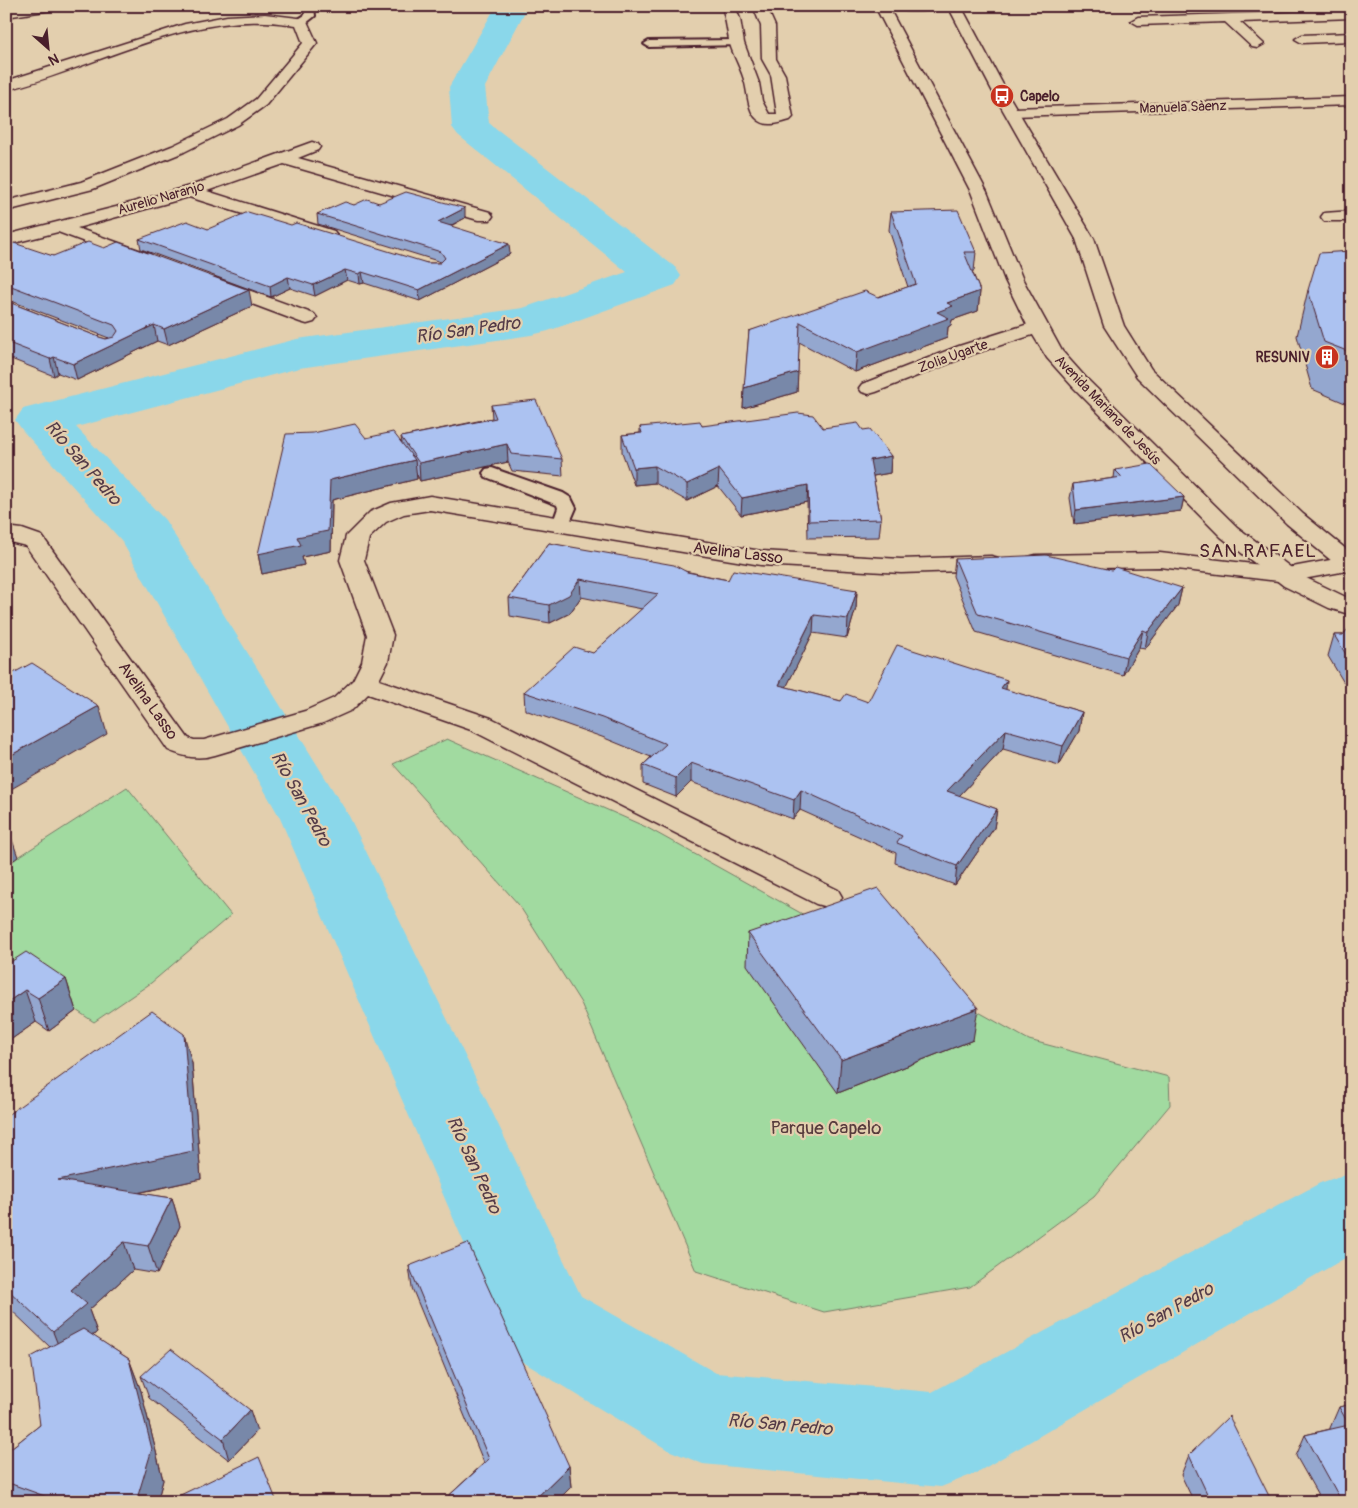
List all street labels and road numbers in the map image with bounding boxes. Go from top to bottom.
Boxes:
street label: Manuela Sàenz [1139,97,1227,117]
street label: Aurelio Naranjo [116,177,207,218]
street label: ZoIia Ugarte [916,336,990,376]
street label: Avenida Mariana de Jesús [1051,352,1165,469]
street label: Avelina Lasso [692,538,784,568]
street label: Avelina Lasso [114,658,182,744]

